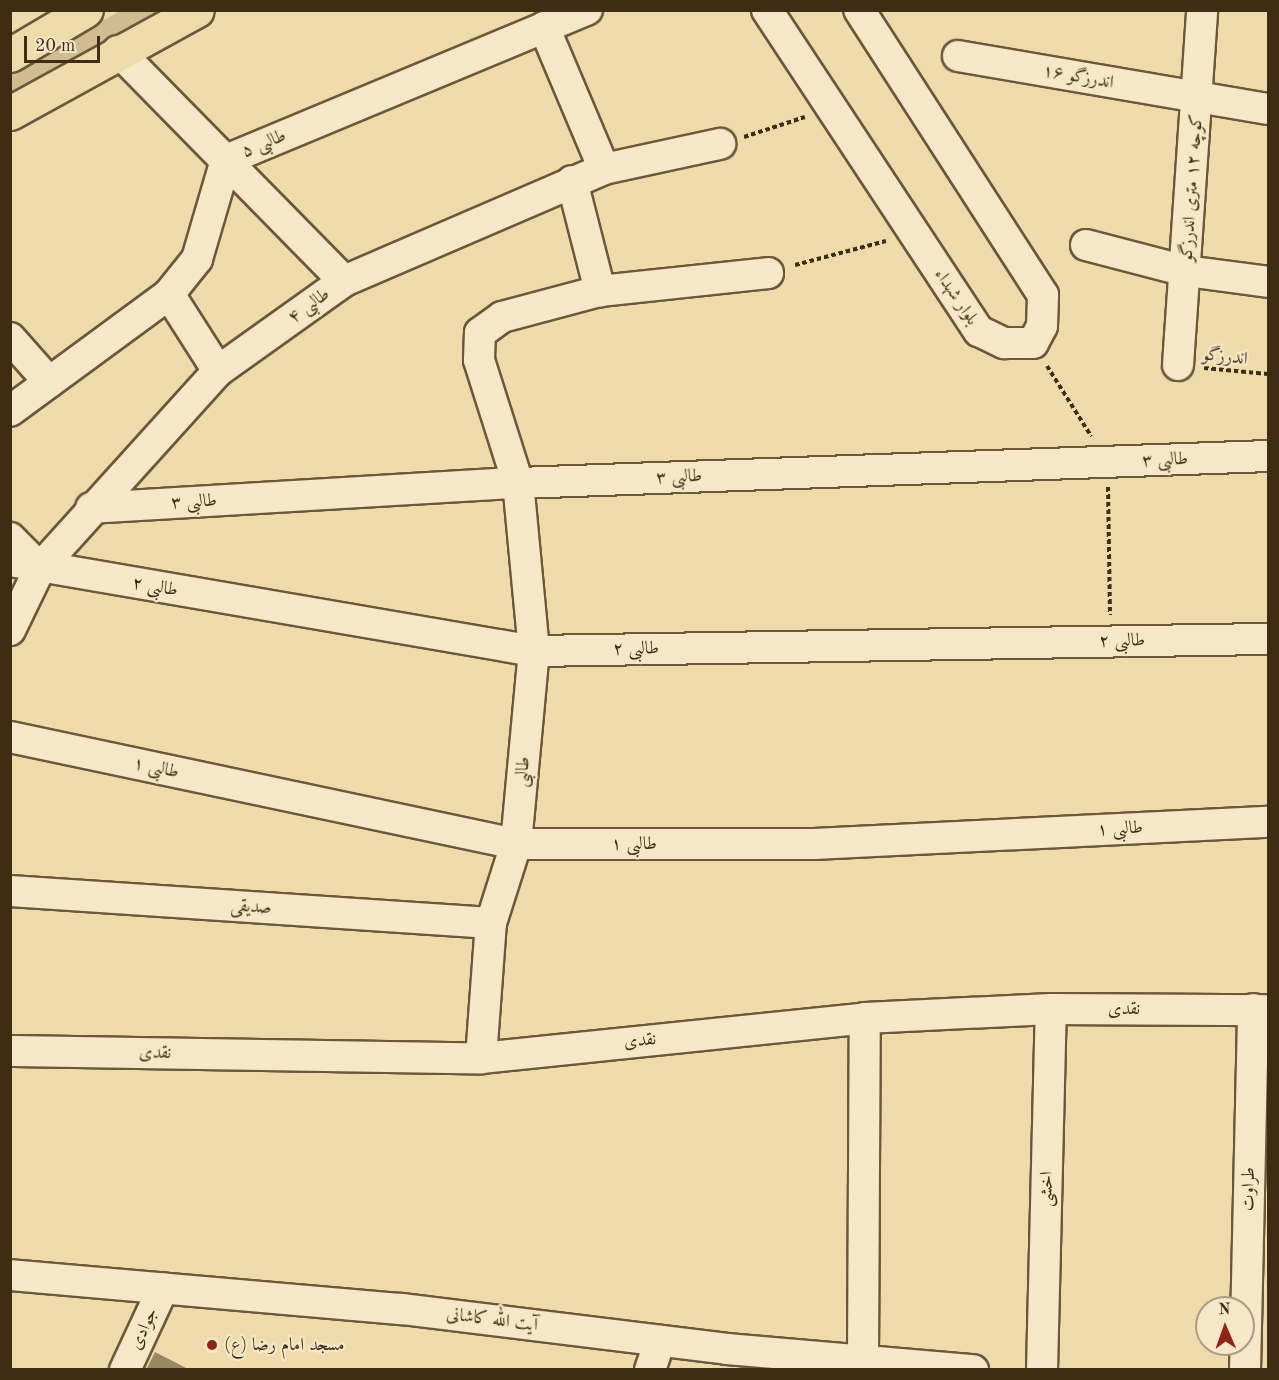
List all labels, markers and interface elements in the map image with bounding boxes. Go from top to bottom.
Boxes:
scale bar [27,24,104,62]
text: 20 m [35,37,75,55]
street label: اندرزگو ۱۶ [1041,60,1115,94]
street label: کوچه ۱۲ متری اندرزگو [1176,113,1208,263]
street label: طالبی ۵ [239,125,289,163]
street label: بلوار شهداء [929,265,983,329]
street label: طالبی ۴ [284,284,334,328]
street label: اندرزگو [1201,344,1249,370]
street label: طالبی ۳ [1142,448,1188,472]
street label: طالبی ۳ [656,465,702,489]
street label: طالبی ۳ [170,490,218,514]
street label: طالبی ۲ [130,572,180,602]
street label: طالبی ۲ [1099,630,1145,652]
street label: طالبی ۲ [613,638,659,660]
street label: طالبی ۱ [131,753,181,783]
street label: طالبی [511,756,535,788]
street label: طالبی ۱ [1096,817,1144,841]
street label: طالبی ۱ [611,833,657,855]
street label: صدیقی [230,895,272,919]
street label: نقدی [1108,998,1140,1020]
street label: نقدی [623,1029,657,1053]
street label: نقدی [139,1042,171,1064]
street label: طراوت [1238,1167,1260,1211]
street label: اخشی [1036,1171,1058,1207]
north arrow [1195,1296,1255,1356]
text: N [1218,1302,1231,1318]
street label: آیت الله کاشانی [445,1304,539,1336]
street label: جوادی [125,1305,163,1353]
place label: مسجد امام رضا (ع) [224,1334,345,1356]
marker: مسجد امام رضا (ع) [205,1338,219,1352]

